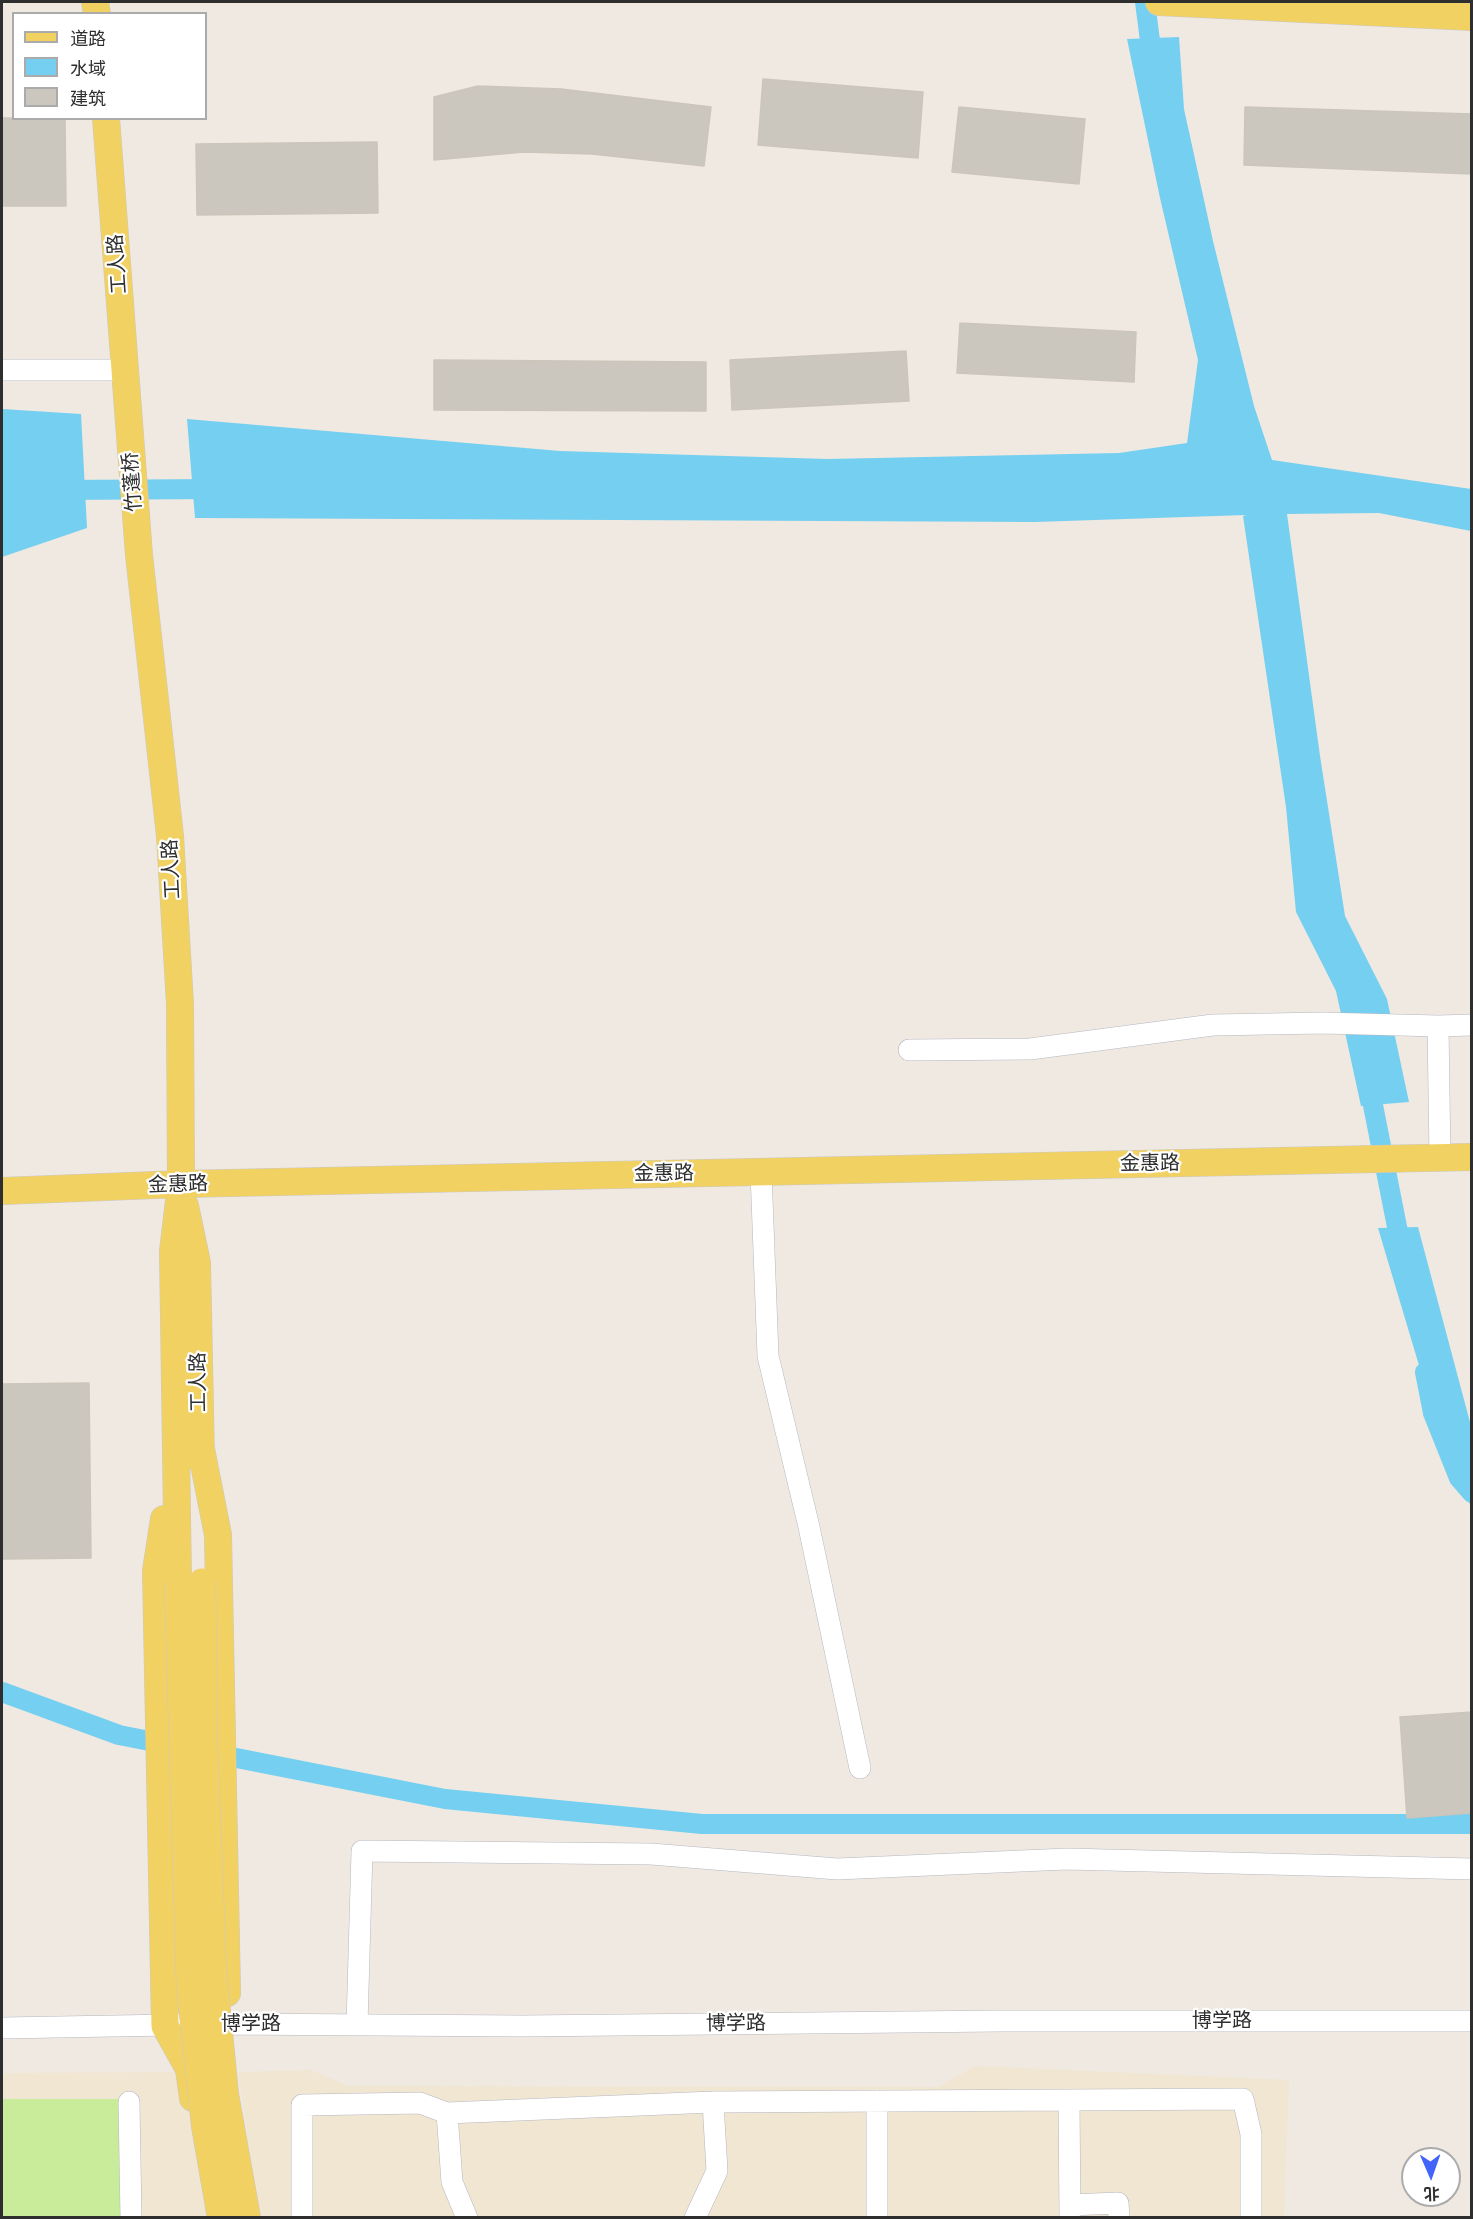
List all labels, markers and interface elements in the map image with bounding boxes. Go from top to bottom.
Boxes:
legend [12,12,207,120]
text: 道路 [70,28,106,50]
text: 水域 [70,58,106,80]
text: 建筑 [70,88,106,110]
street label: 工人路 [104,233,132,295]
street label: 竹蓬桥 [119,451,147,513]
street label: 工人路 [158,838,186,900]
street label: 金惠路 [1120,1151,1180,1177]
street label: 金惠路 [634,1161,694,1187]
street label: 金惠路 [148,1172,208,1198]
street label: 工人路 [186,1352,212,1412]
street label: 博学路 [1192,2009,1252,2033]
street label: 博学路 [706,2011,766,2037]
street label: 博学路 [221,2012,281,2036]
north arrow [1401,2147,1461,2207]
text: 北 [1423,2184,1440,2203]

